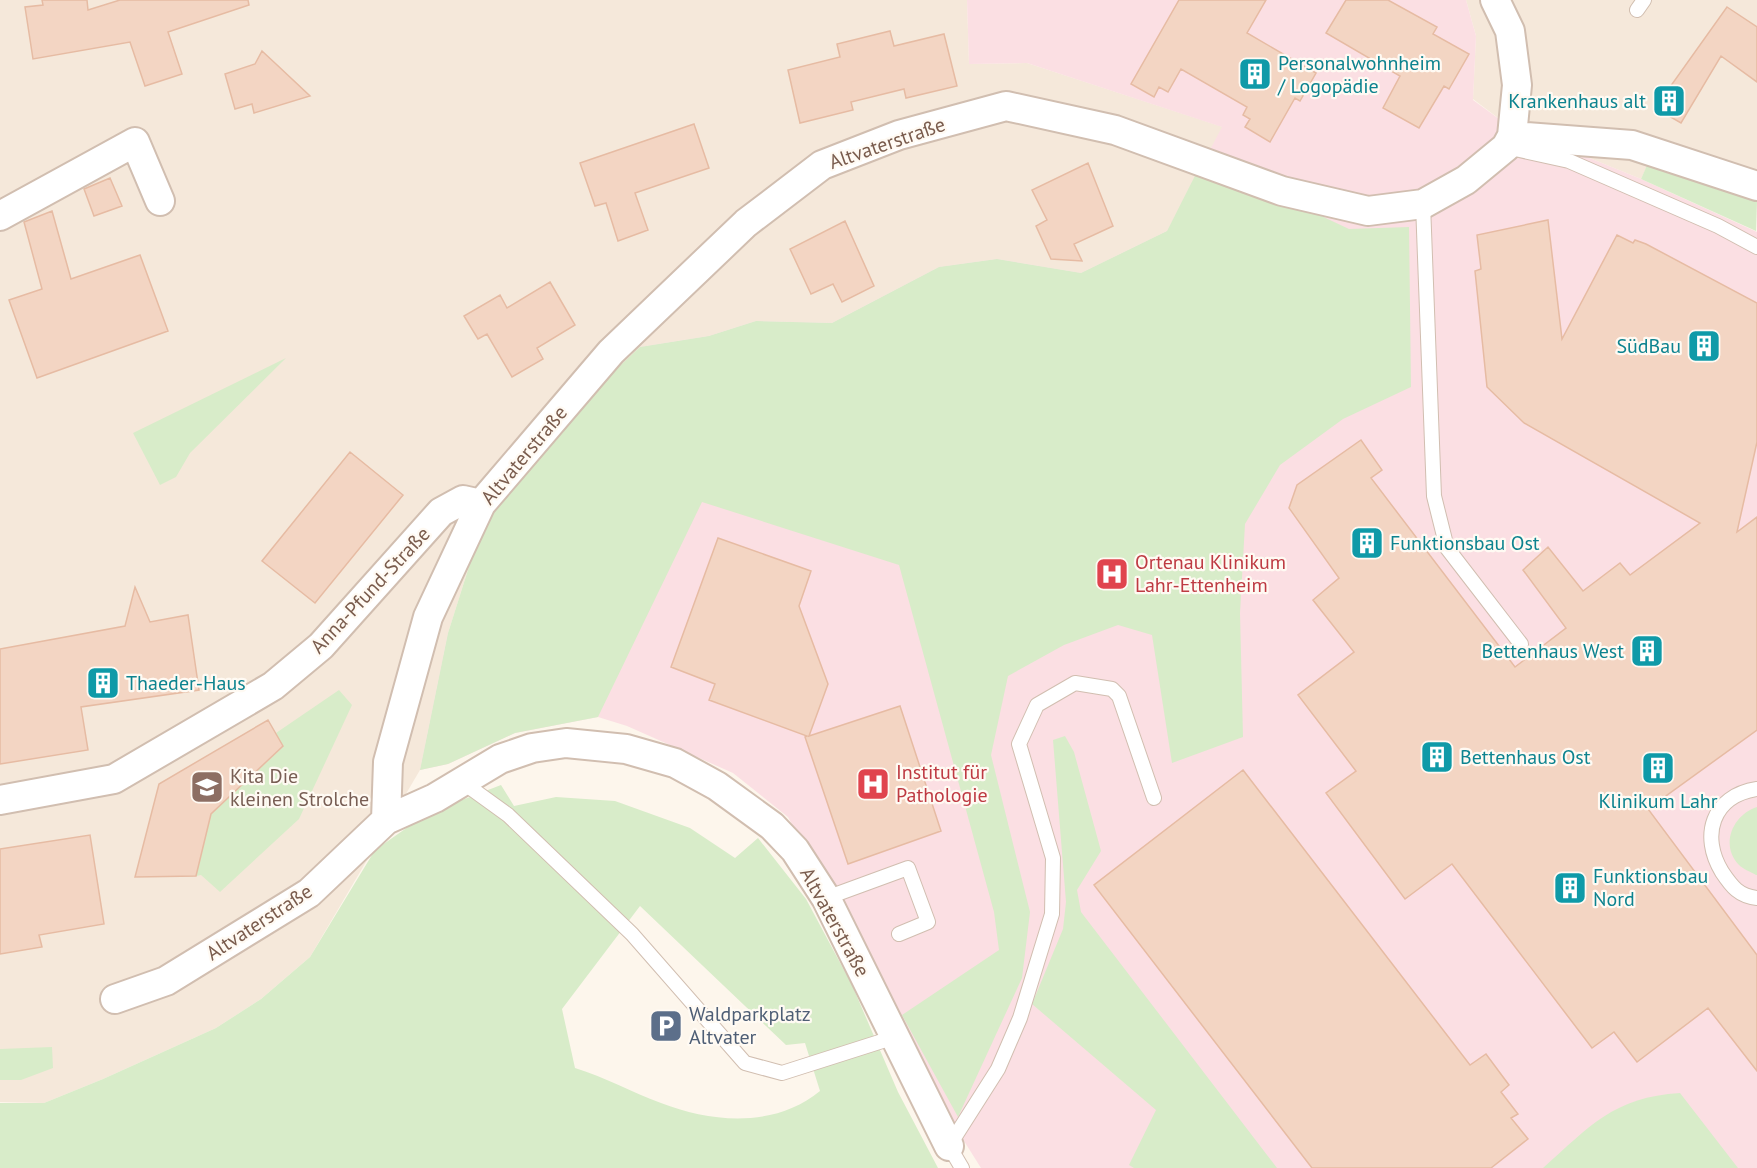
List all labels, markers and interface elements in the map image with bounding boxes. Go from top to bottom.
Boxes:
place label: Personalwohnheim / Logopädie [1277,50,1441,99]
building icon: Personalwohnheim / Logopädie [1237,56,1273,92]
building icon: Krankenhaus alt [1651,83,1687,119]
place label: Krankenhaus alt [1508,88,1646,114]
street label: Altvaterstraße [825,111,949,175]
building icon: SüdBau [1686,328,1722,364]
place label: SüdBau [1616,333,1681,359]
street label: Altvaterstraße [475,400,573,510]
street label: Anna-Pfund-Straße [305,521,435,659]
building icon: Funktionsbau Ost [1349,525,1385,561]
place label: Funktionsbau Ost [1390,530,1540,556]
place label: Ortenau Klinikum Lahr-Ettenheim [1135,549,1286,598]
hospital icon: Ortenau Klinikum Lahr-Ettenheim [1094,556,1130,592]
building icon: Bettenhaus West [1629,633,1665,669]
place label: Bettenhaus West [1482,638,1624,664]
building icon: Thaeder-Haus [85,665,121,701]
place label: Thaeder-Haus [126,670,246,696]
building icon: Bettenhaus Ost [1419,739,1455,775]
place label: Bettenhaus Ost [1460,744,1591,770]
building icon: Klinikum Lahr [1640,750,1676,786]
place label: Institut für Pathologie [896,759,988,808]
place label: Kita Die kleinen Strolche [230,763,369,812]
hospital icon: Institut für Pathologie [855,766,891,802]
school or university icon: Kita Die kleinen Strolche [189,769,225,805]
place label: Klinikum Lahr [1598,788,1718,814]
street label: Altvaterstraße [794,863,876,981]
place label: Funktionsbau Nord [1593,863,1708,912]
building icon: Funktionsbau Nord [1552,870,1588,906]
street label: Altvaterstraße [201,878,317,966]
place label: Waldparkplatz Altvater [689,1001,811,1050]
parking icon: Waldparkplatz Altvater [648,1008,684,1044]

